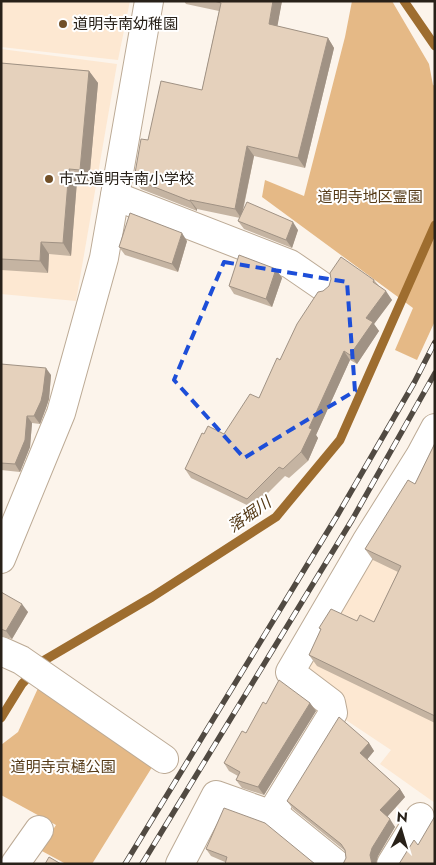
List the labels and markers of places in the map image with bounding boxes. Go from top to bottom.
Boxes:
place label: 道明寺南幼稚園 [73,13,178,35]
marker: 道明寺南幼稚園 [57,18,69,30]
place label: 市立道明寺南小学校 [59,168,194,190]
marker: 市立道明寺南小学校 [43,173,55,185]

